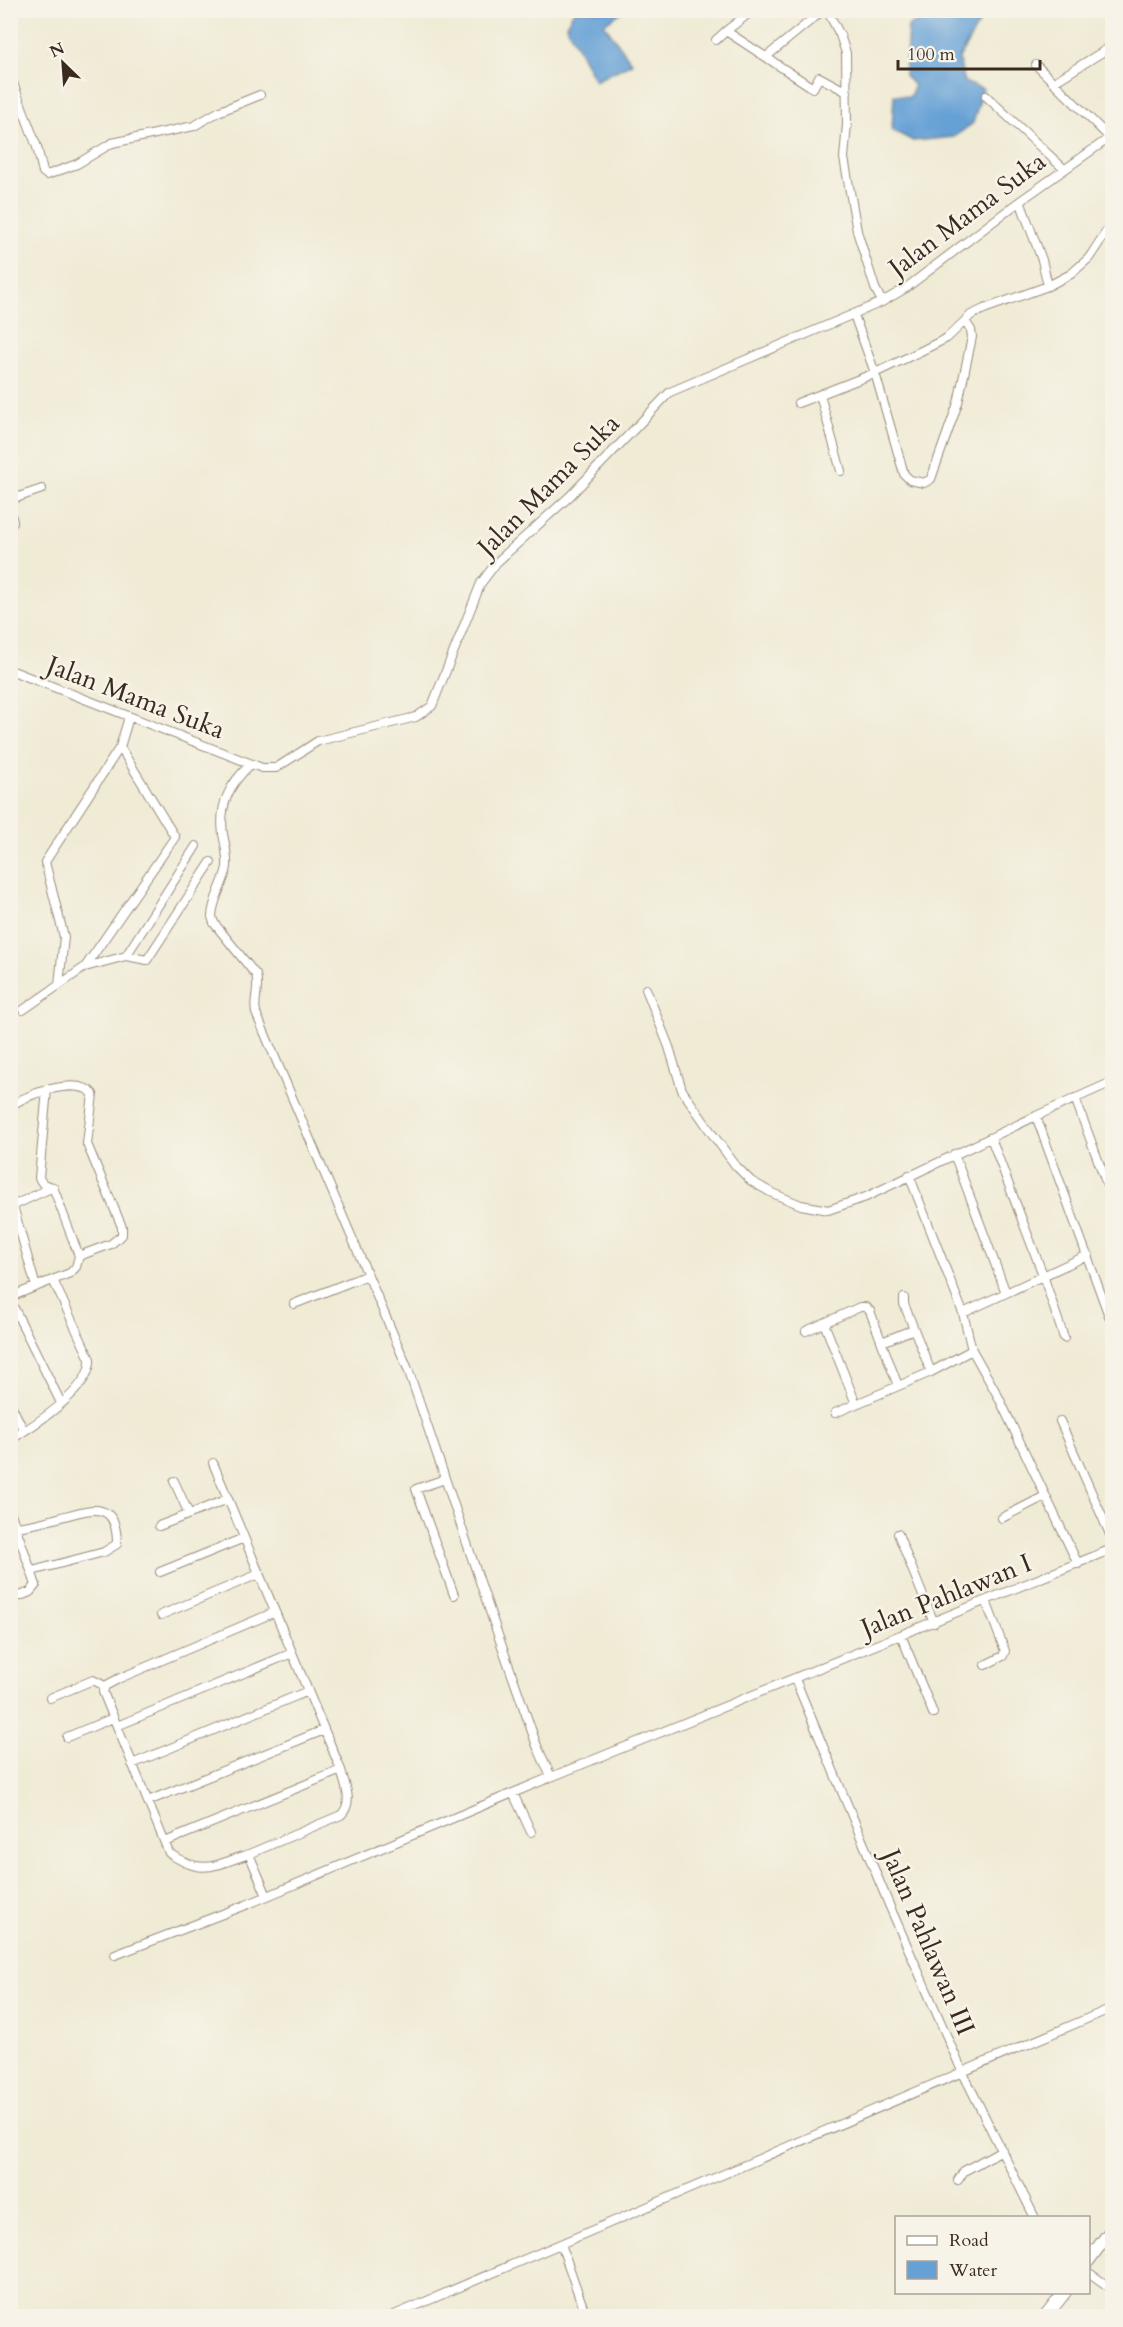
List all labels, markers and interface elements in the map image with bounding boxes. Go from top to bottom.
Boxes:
north arrow [33,33,93,93]
scale bar [898,33,1040,71]
text: N [46,37,68,63]
text: 100 m [907,42,955,67]
street label: Jalan Mama Suka [878,144,1053,287]
street label: Jalan Mama Suka [467,407,627,567]
street label: Jalan Mama Suka [38,646,230,747]
street label: Jalan Pahlawan I [852,1545,1037,1647]
street label: Jalan Pahlawan III [872,1840,983,2041]
legend [895,2216,1090,2294]
text: Road [949,2228,989,2253]
text: Water [948,2258,998,2283]

